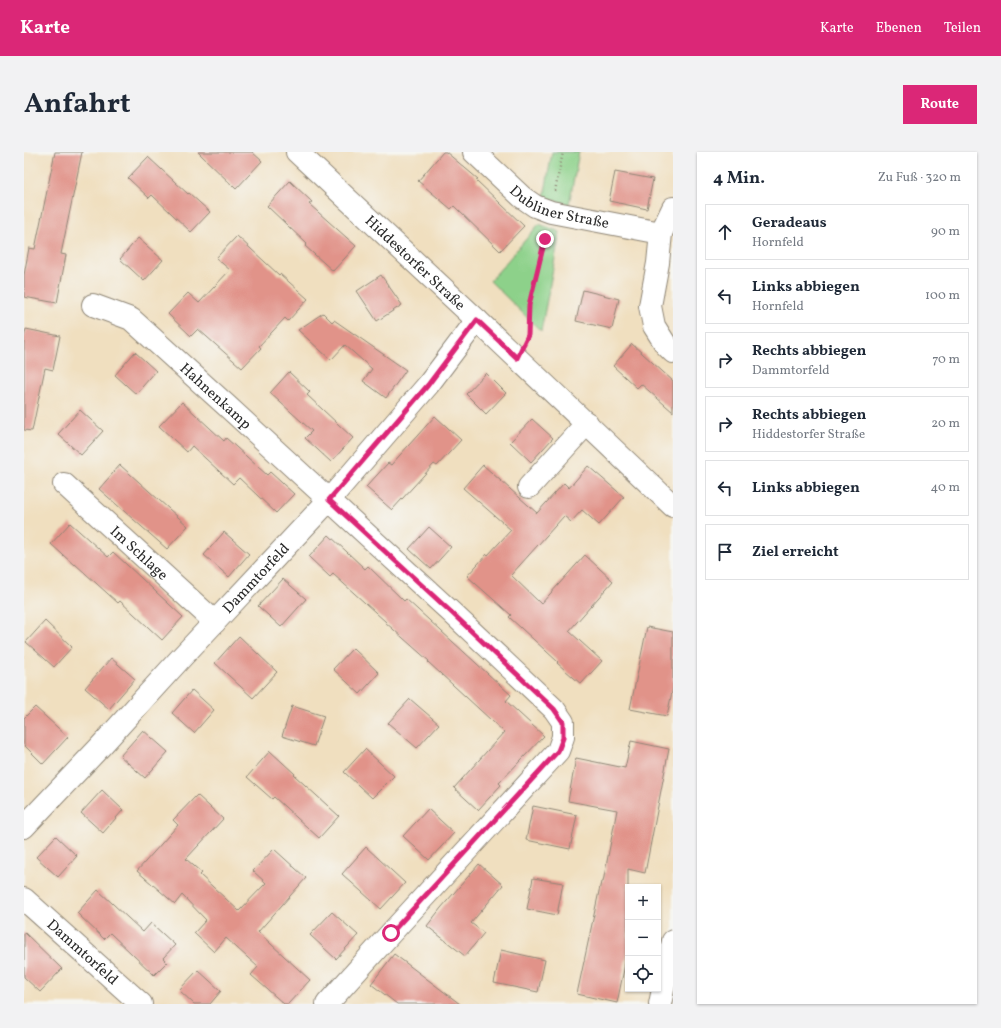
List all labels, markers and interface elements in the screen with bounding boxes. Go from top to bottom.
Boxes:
text: Karte [20,15,70,41]
text: Karte [820,19,854,38]
text: Ebenen [876,19,922,38]
text: Teilen [944,19,981,38]
text: Anfahrt [24,85,131,124]
button: Route [903,85,977,124]
text: 4 Min. [713,167,765,190]
text: Zu Fuß · 320 m [878,169,961,187]
street label: Dubliner Straße [504,181,611,235]
street label: Hiddestorfer Straße [359,211,469,316]
text: Geradeaus [752,213,827,234]
icon: ahead [714,221,736,243]
text: 90 m [931,223,960,241]
route end [536,230,554,248]
text: Hornfeld [752,234,804,252]
text: Links abbiegen [752,277,860,298]
icon: left [714,285,736,307]
text: 100 m [925,287,960,305]
text: Hornfeld [752,298,804,316]
text: Rechts abbiegen [752,341,867,362]
icon: right [714,349,736,371]
text: 70 m [932,351,960,369]
street label: Hahnenkamp [174,359,255,435]
text: Dammtorfeld [752,362,830,380]
text: Rechts abbiegen [752,405,867,426]
icon: right [714,413,736,435]
text: 20 m [931,415,960,433]
text: Hiddestorfer Straße [752,426,865,444]
icon: left [714,477,736,499]
text: Links abbiegen [752,478,860,499]
text: 40 m [931,479,960,497]
street label: Im Schlage [105,522,172,586]
street label: Dammtorfeld [218,539,295,619]
icon: arrive [714,541,736,563]
text: Ziel erreicht [752,542,839,563]
map controls [625,884,661,992]
button: + [625,884,661,920]
street label: Dammtorfeld [41,915,122,991]
button: − [625,920,661,956]
route start [382,924,400,942]
button: locate [625,956,661,992]

